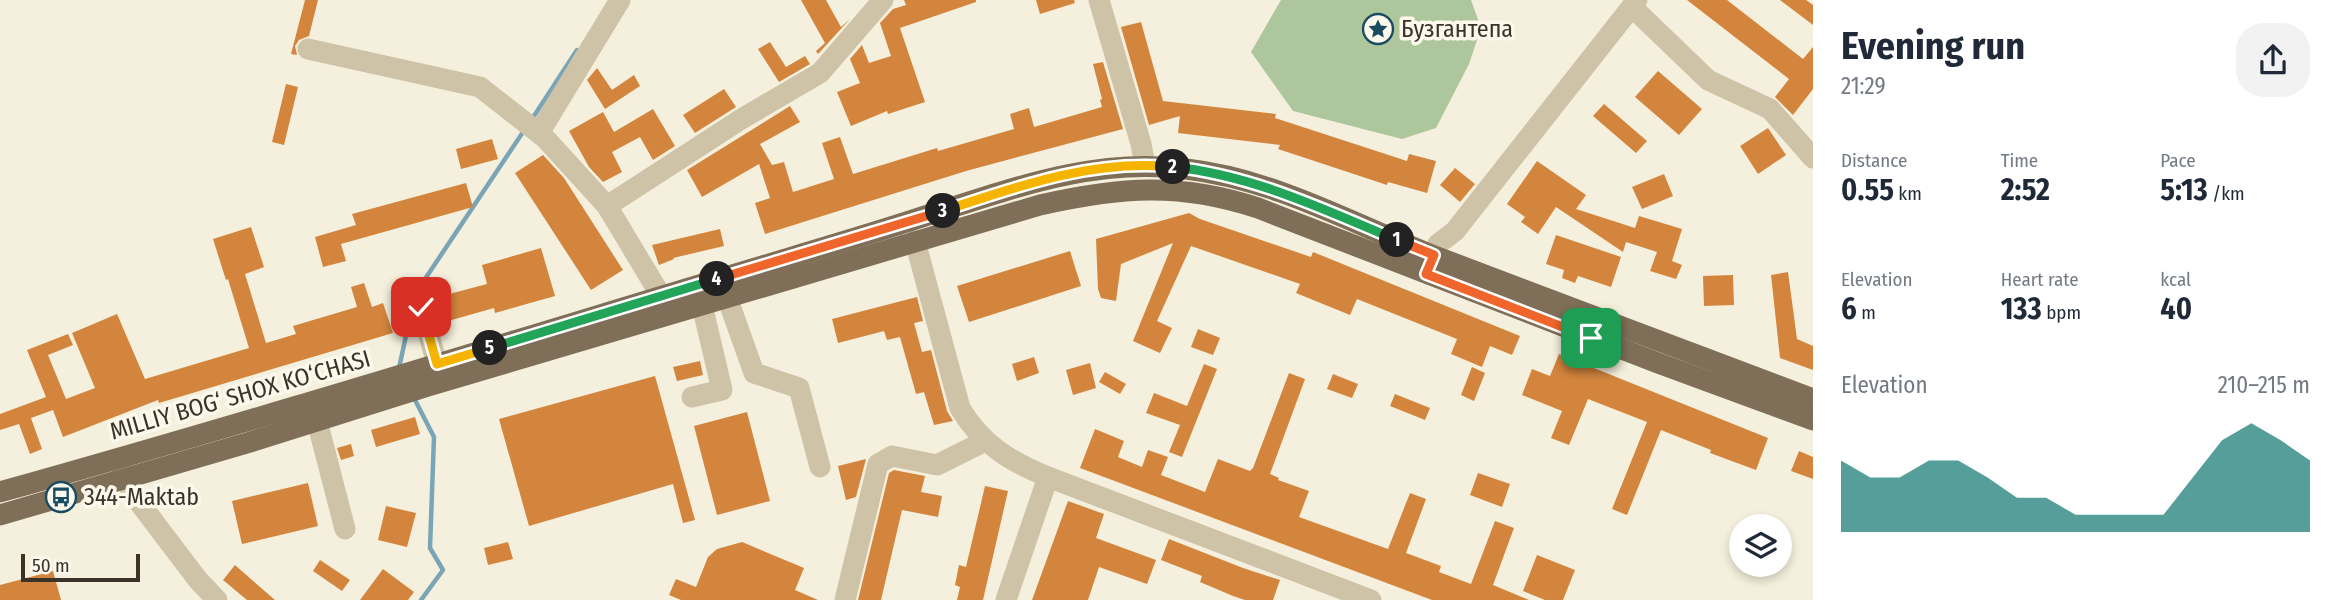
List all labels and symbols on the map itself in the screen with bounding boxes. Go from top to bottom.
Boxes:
place icon: Бузгантепа [1361,12,1395,46]
place label: Бузгантепа [1401,15,1513,43]
pin: 2 [1156,150,1190,184]
pin: 3 [926,194,960,228]
pin: 1 [1380,222,1414,258]
pin: 4 [700,262,734,296]
pin [391,277,451,337]
pin [1561,308,1621,368]
pin: 5 [472,330,508,366]
street label: MILLIY BOG‘ SHOX KO‘CHASI [107,344,373,446]
bus stop icon: 344-Maktab [44,480,78,514]
place label: 344-Maktab [84,483,199,511]
scale bar [21,551,140,583]

